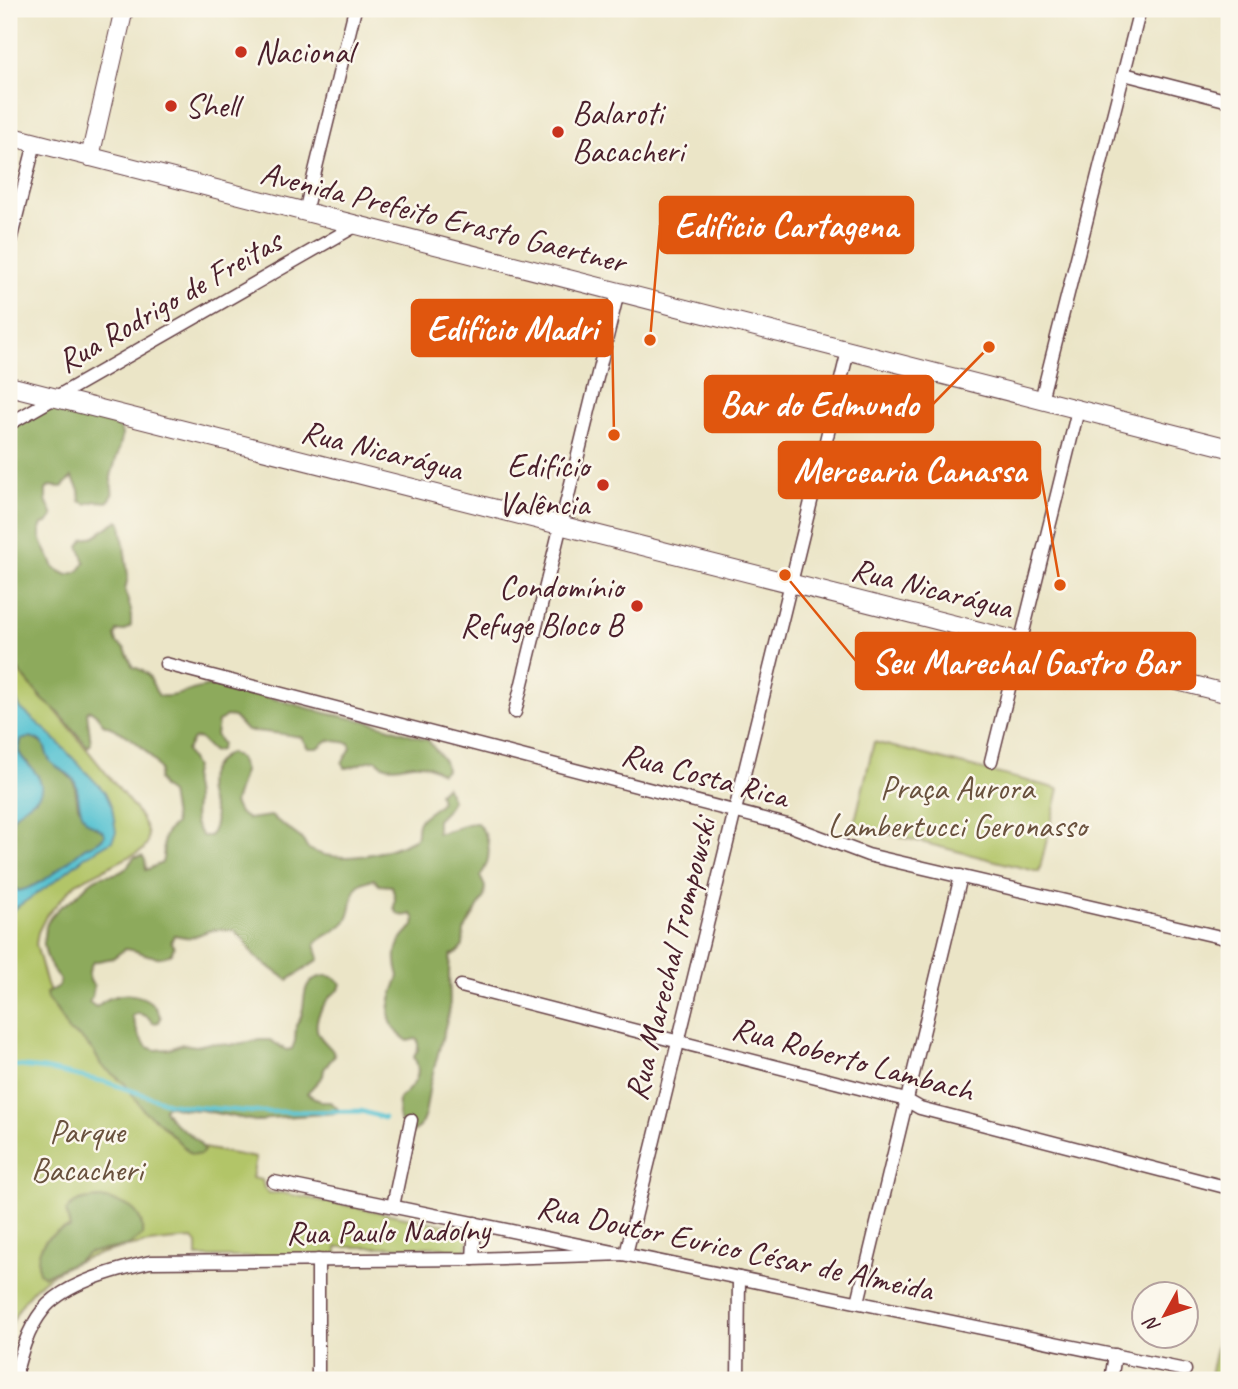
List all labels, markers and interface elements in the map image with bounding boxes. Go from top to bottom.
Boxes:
place label: Nacional [255,31,359,73]
marker: Nacional [233,44,249,60]
place label: Shell [185,85,244,127]
place label: Balaroti Bacacheri [572,92,688,172]
marker: Shell [163,98,179,114]
marker: Balaroti Bacacheri [550,124,566,140]
street label: Avenida Prefeito Erasto Gaertner [256,151,633,283]
callout: Edifício Cartagena [660,197,913,253]
text: Edifício Cartagena [674,203,901,248]
street label: Rua Rodrigo de Freitas [49,219,291,382]
callout: Edifício Madri [412,300,612,356]
text: Edifício Madri [426,306,602,351]
callout: Bar do Edmundo [705,376,933,432]
text: Bar do Edmundo [720,382,921,427]
street label: Rua Nicarágua [297,410,469,491]
callout: Mercearia Canassa [779,442,1040,498]
place label: Edifício Valência [498,445,592,525]
text: Mercearia Canassa [794,448,1029,493]
marker: Edifício Valência [595,477,611,493]
street label: Rua Nicarágua [847,548,1019,629]
place label: Condomínio Refuge Bloco B [460,566,626,646]
marker: Condomínio Refuge Bloco B [629,598,645,614]
callout: Seu Marechal Gastro Bar [856,633,1195,689]
text: Seu Marechal Gastro Bar [872,640,1182,685]
street label: Rua Costa Rica [617,733,795,818]
park label: Praça Aurora Lambertucci Geronasso [828,767,1090,847]
street label: Rua Marechal Trompowski [615,810,726,1105]
street label: Rua Roberto Lambach [728,1007,980,1112]
park label: Parque Bacacheri [31,1111,147,1191]
street label: Rua Doutor Eurico César de Almeida [533,1186,938,1311]
street label: Rua Paulo Nadolny [286,1208,493,1254]
north arrow [1130,1280,1200,1350]
text: N [1138,1311,1166,1338]

